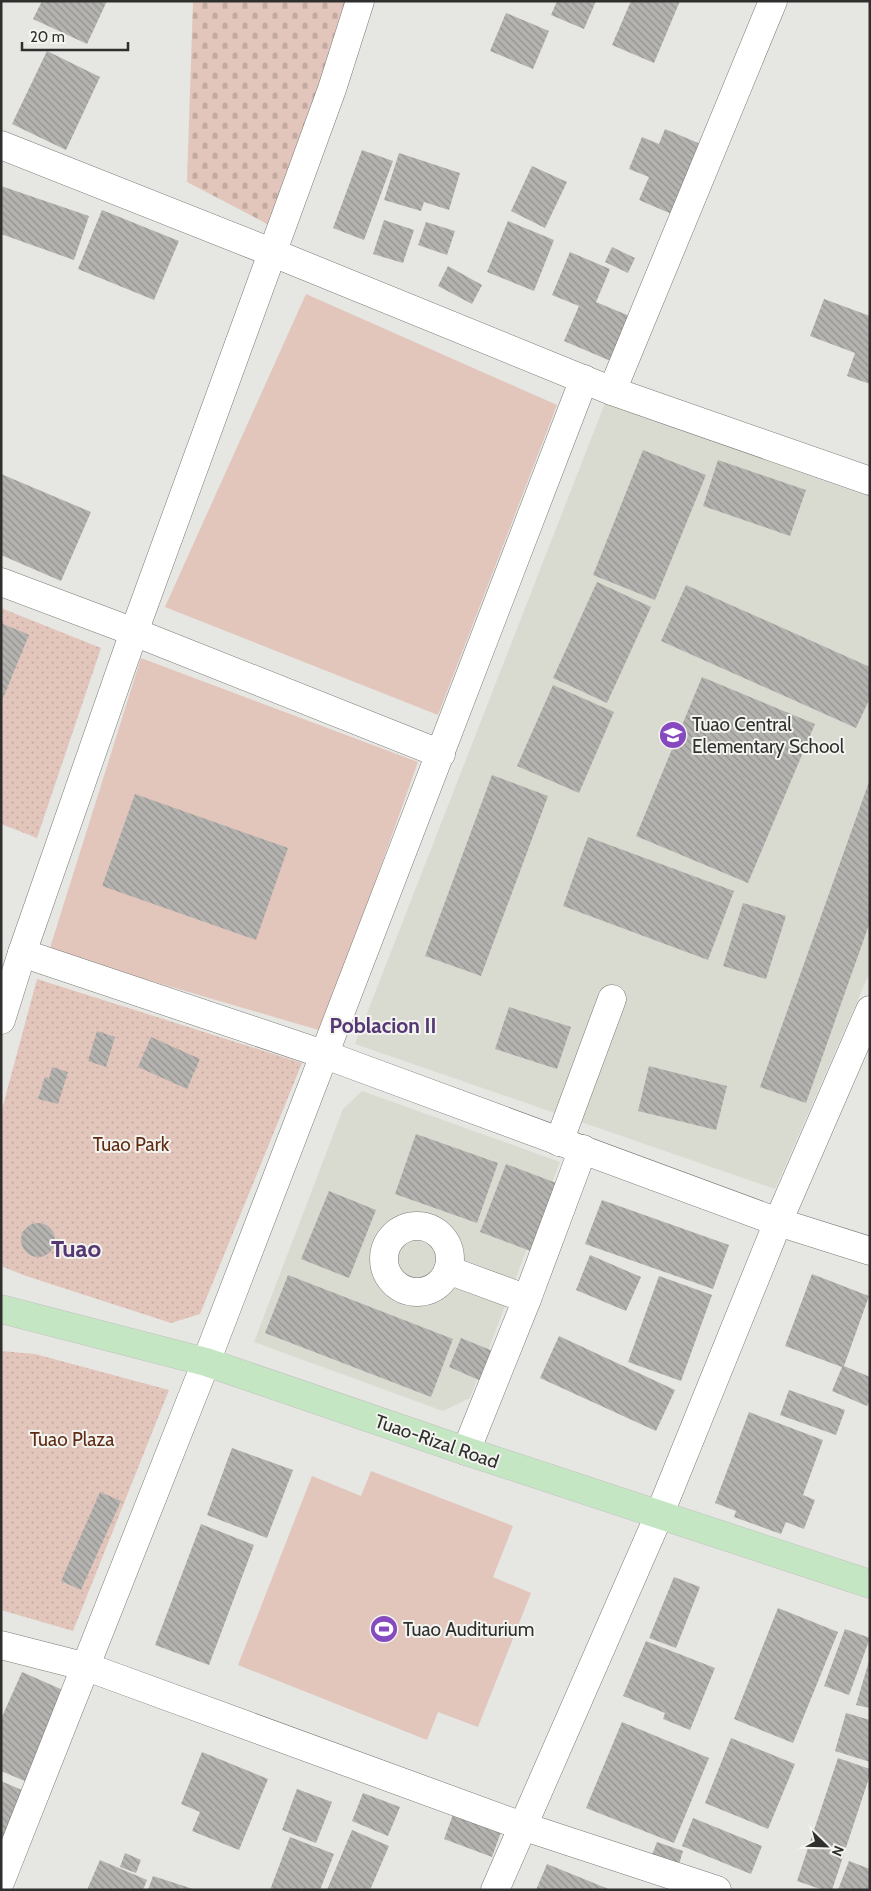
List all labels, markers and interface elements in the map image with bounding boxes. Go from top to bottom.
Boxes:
scale bar [22,20,129,52]
text: 20 m [30,28,65,46]
place label: Tuao Central Elementary School [692,713,845,758]
school or university icon: Tuao Central Elementary School [658,720,688,750]
district label: Poblacion II [330,1013,436,1038]
park label: Tuao Park [93,1133,170,1156]
district label: Tuao [51,1234,101,1263]
street label: Tuao-Rizal Road [372,1410,502,1473]
park label: Tuao Plaza [30,1428,114,1451]
sports icon: Tuao Auditurium [369,1614,399,1644]
place label: Tuao Auditurium [403,1618,534,1641]
north arrow [801,1821,851,1871]
text: N [828,1843,848,1859]

